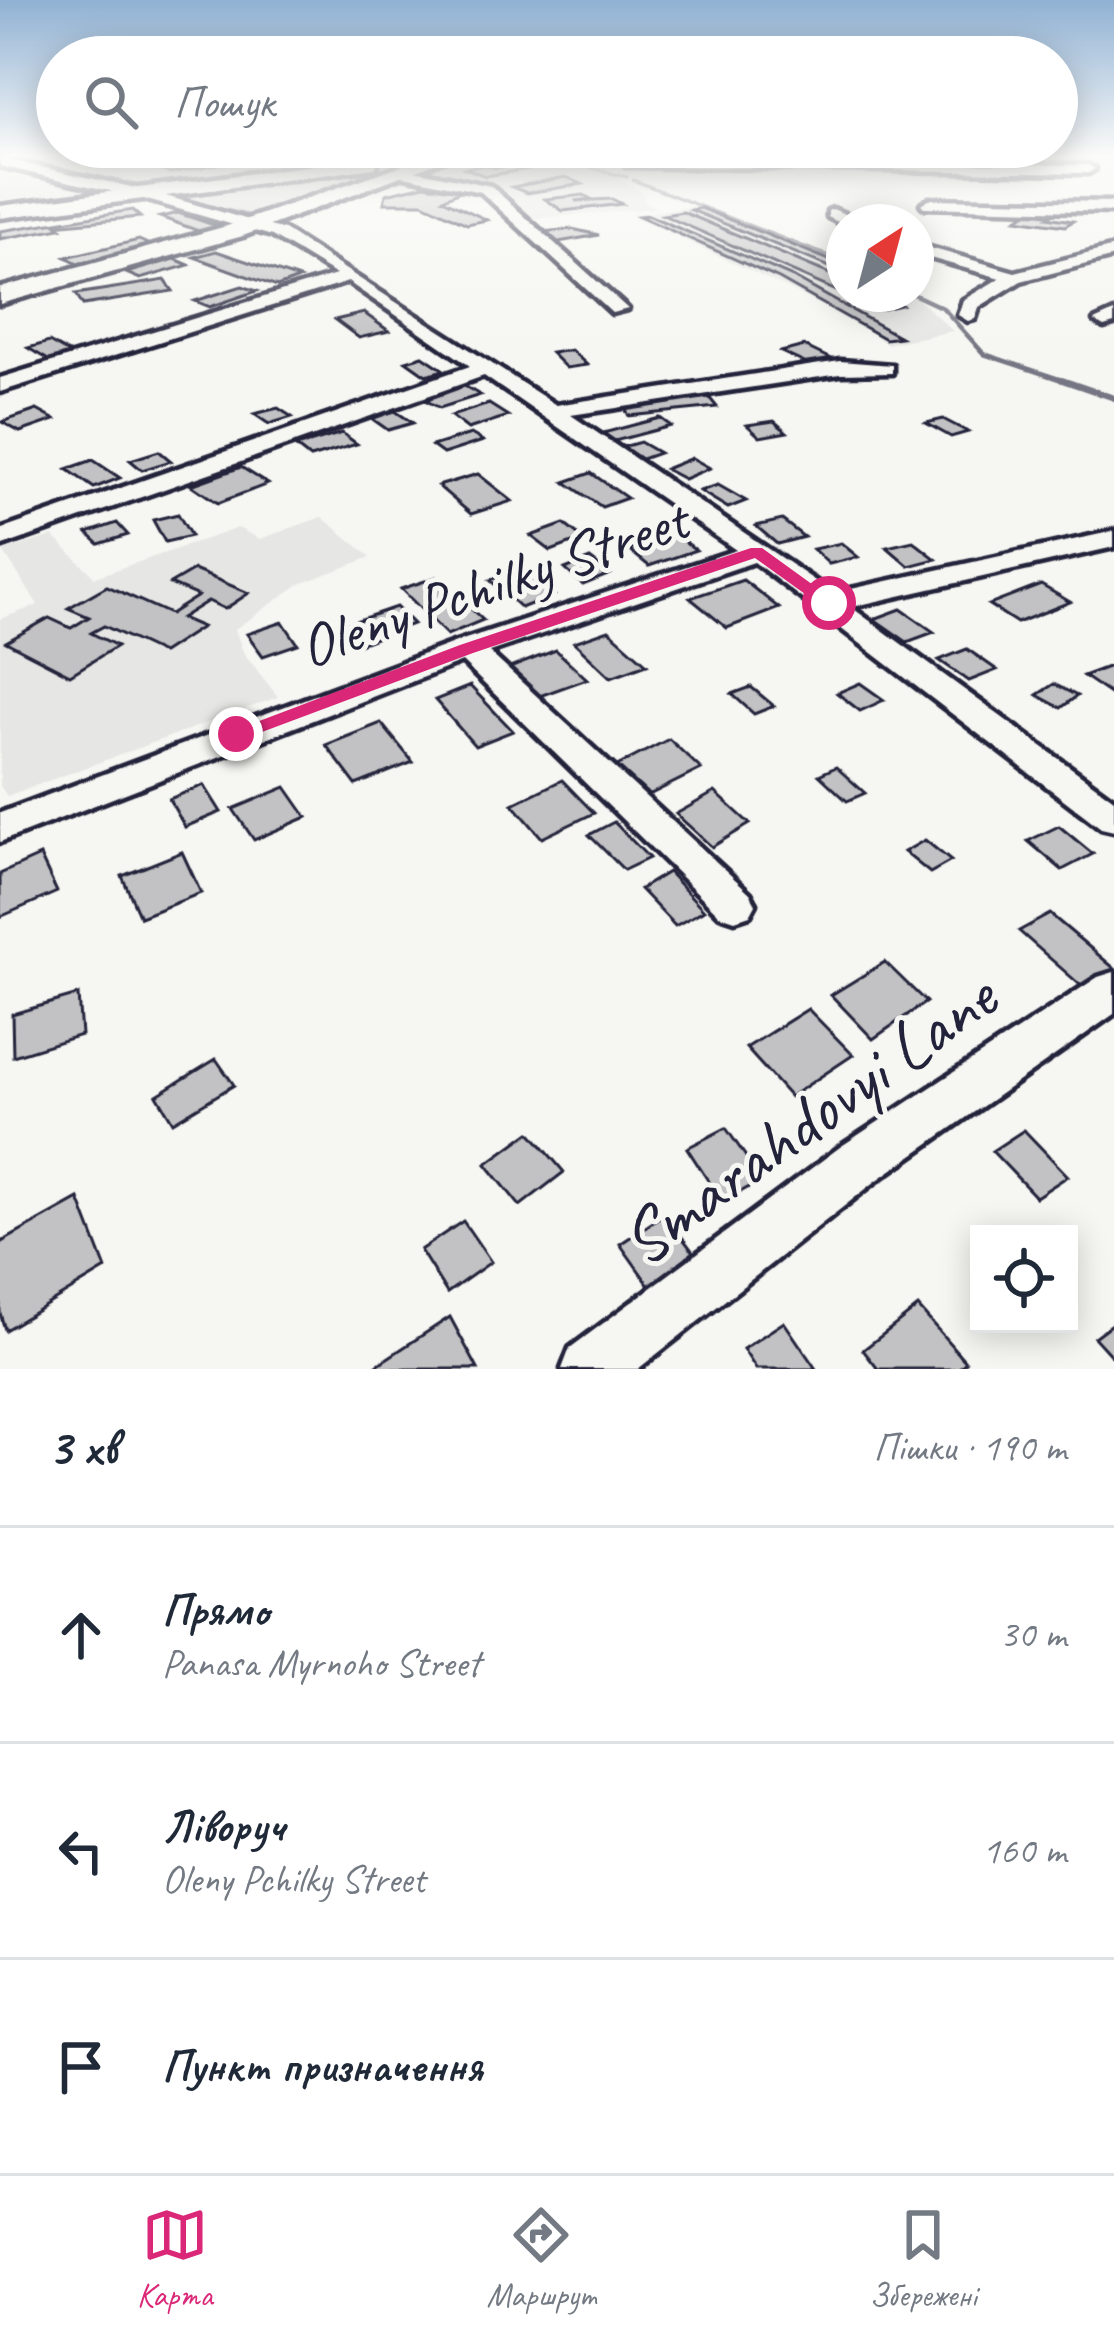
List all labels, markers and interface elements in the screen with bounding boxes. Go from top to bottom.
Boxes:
search box [36,36,1078,168]
icon: search [78,69,144,135]
text: Пошук [174,74,274,131]
north arrow [826,204,934,312]
street label: Oleny Pchilky Street [289,479,702,685]
route start [802,576,856,630]
route end [209,707,263,761]
street label: Smarahdovyi Lane [602,949,1017,1286]
map controls [970,1225,1078,1333]
button: locate [970,1225,1078,1333]
text: 3 хв [48,1415,118,1479]
text: Пішки · 190 m [873,1423,1066,1472]
text: Прямо [162,1582,269,1639]
icon: ahead [48,1602,114,1668]
text: 30 m [1000,1610,1066,1659]
text: Panasa Myrnoho Street [162,1639,480,1688]
text: Ліворуч [162,1798,284,1855]
icon: left [48,1818,114,1884]
text: 160 m [982,1826,1066,1875]
text: Oleny Pchilky Street [162,1855,425,1904]
icon: arrive [48,2034,114,2100]
text: Пункт призначення [162,2038,482,2095]
tab: Карта [137,2202,212,2316]
tab: Маршрут [487,2202,595,2316]
tab: Збережені [870,2202,977,2316]

